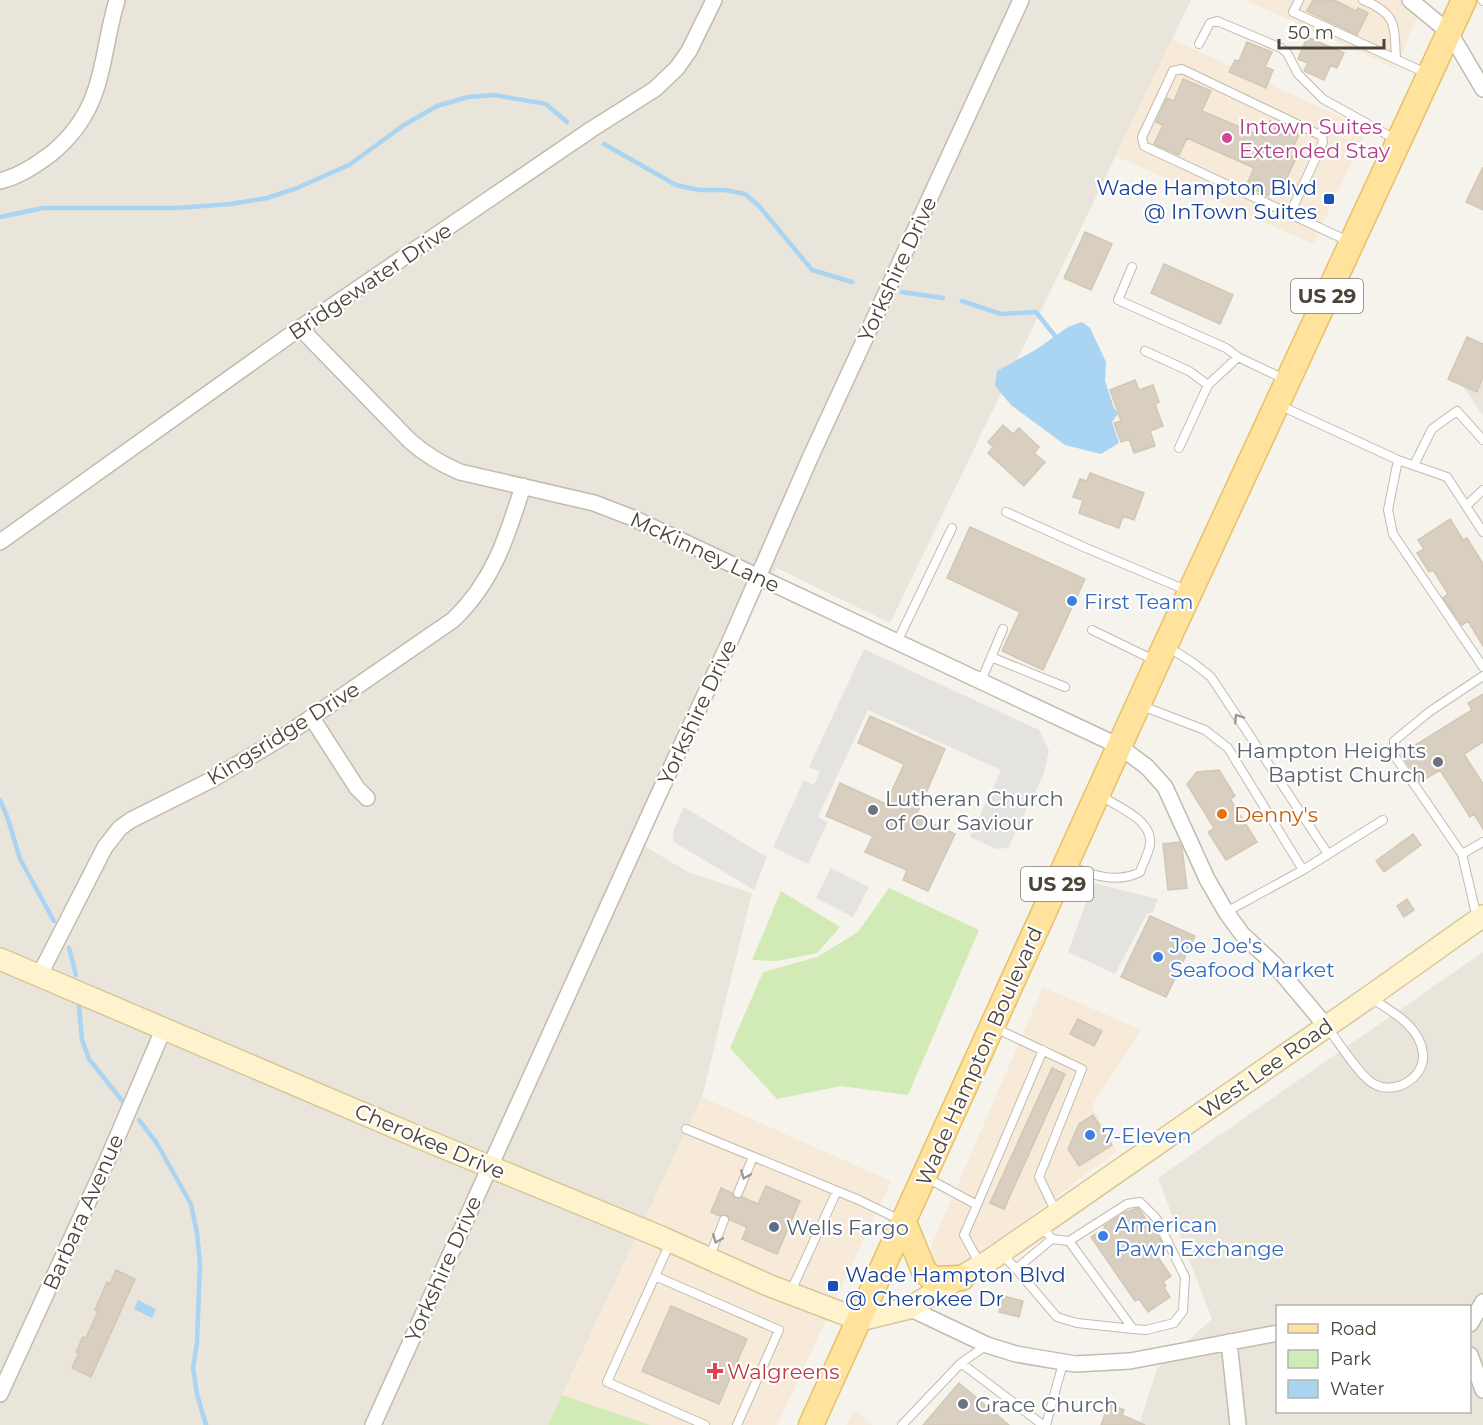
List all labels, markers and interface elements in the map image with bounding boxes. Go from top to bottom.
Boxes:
scale bar [1279,12,1384,50]
text: 50 m [1288,22,1334,44]
place label: Intown Suites Extended Stay [1239,114,1391,163]
marker: Intown Suites Extended Stay [1220,131,1234,145]
place label: Wade Hampton Blvd @ InTown Suites [1096,175,1317,224]
street label: Yorkshire Drive [852,192,942,346]
marker: Wade Hampton Blvd @ InTown Suites [1322,192,1336,206]
street label: Bridgewater Drive [284,217,456,345]
road number: US 29 [1291,279,1363,313]
street label: McKinney Lane [626,506,784,598]
place label: First Team [1084,589,1194,614]
marker: First Team [1065,594,1079,608]
street label: Yorkshire Drive [652,635,742,789]
street label: Kingsridge Drive [202,676,364,790]
one-way arrow [1234,714,1245,725]
place label: Hampton Heights Baptist Church [1236,738,1426,787]
marker: Hampton Heights Baptist Church [1431,755,1445,769]
place label: Lutheran Church of Our Saviour [885,786,1064,835]
place label: Denny's [1234,802,1318,827]
marker: Lutheran Church of Our Saviour [866,803,880,817]
marker: Denny's [1215,807,1229,821]
road number: US 29 [1021,867,1093,901]
street label: Wade Hampton Boulevard [910,923,1048,1189]
place label: Joe Joe's Seafood Market [1169,933,1335,982]
marker: Joe Joe's Seafood Market [1151,950,1165,964]
street label: West Lee Road [1194,1013,1338,1123]
street label: Cherokee Drive [351,1098,509,1184]
place label: 7-Eleven [1102,1123,1191,1148]
marker: 7-Eleven [1083,1128,1097,1142]
street label: Barbara Avenue [37,1130,129,1294]
one-way arrow [740,1169,752,1180]
street label: Yorkshire Drive [400,1192,486,1346]
place label: American Pawn Exchange [1115,1212,1284,1261]
place label: Wells Fargo [786,1215,909,1240]
marker: Wells Fargo [767,1220,781,1234]
marker: American Pawn Exchange [1096,1229,1110,1243]
one-way arrow [712,1233,724,1244]
place label: Wade Hampton Blvd @ Cherokee Dr [845,1262,1066,1311]
marker: Wade Hampton Blvd @ Cherokee Dr [826,1279,840,1293]
legend [1276,1305,1471,1413]
text: Road [1330,1318,1377,1340]
text: Park [1330,1348,1371,1370]
place label: Walgreens [727,1359,840,1384]
marker: Walgreens [708,1364,722,1378]
text: Water [1330,1378,1385,1400]
place label: Grace Church [975,1392,1118,1417]
marker: Grace Church [956,1397,970,1411]

